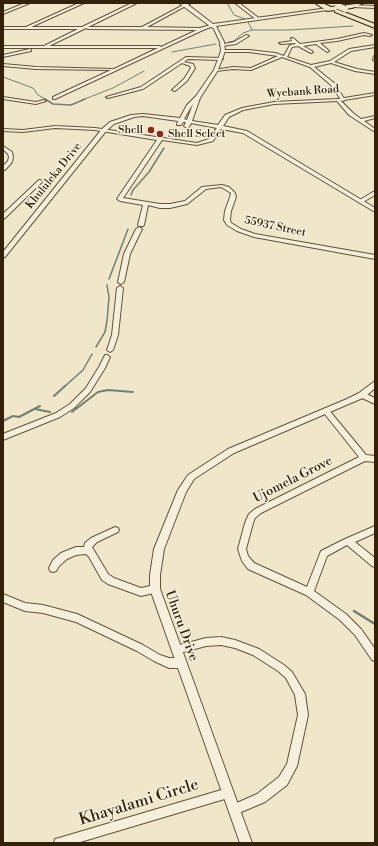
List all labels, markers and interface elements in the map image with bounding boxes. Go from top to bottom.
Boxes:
street label: Wyebank Road [266,83,340,101]
place label: Shell [118,123,143,137]
marker: Shell [146,125,156,135]
place label: Shell Select [168,127,225,141]
marker: Shell Select [155,129,165,139]
street label: Khululeka Drive [23,140,85,212]
street label: 55937 Street [243,214,307,240]
street label: Ujomela Grove [251,453,335,507]
street label: Uhuru Drive [161,589,201,663]
street label: Khayalami Circle [77,776,201,830]

